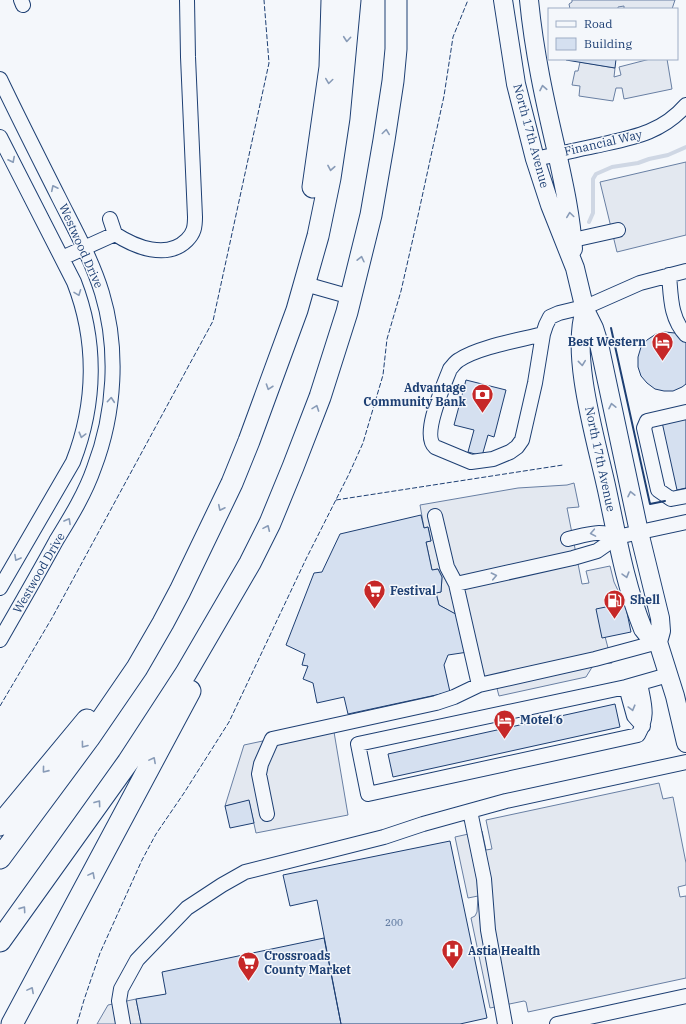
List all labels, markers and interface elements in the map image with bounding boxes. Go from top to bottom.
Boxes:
legend [548,8,678,60]
text: Road [584,16,613,31]
one-way arrow [342,36,351,42]
text: Building [584,36,632,51]
one-way arrow [324,78,333,84]
street label: North 17th Avenue [510,82,553,190]
one-way arrow [539,85,547,91]
street label: Financial Way [562,126,644,159]
one-way arrow [381,129,390,135]
one-way arrow [7,156,15,164]
one-way arrow [328,165,336,171]
one-way arrow [51,185,59,192]
street label: Westwood Drive [56,201,107,290]
one-way arrow [566,212,575,218]
one-way arrow [356,256,364,262]
one-way arrow [74,290,82,297]
hotel icon: Best Western [649,329,675,362]
place label: Best Western [568,334,646,349]
one-way arrow [578,360,587,366]
place label: Advantage Community Bank [363,380,467,409]
bank icon: Advantage Community Bank [469,382,495,415]
one-way arrow [265,384,274,391]
one-way arrow [106,397,115,403]
one-way arrow [608,403,617,409]
one-way arrow [311,404,320,411]
street label: North 17th Avenue [582,405,619,513]
one-way arrow [78,431,87,438]
one-way arrow [627,490,635,497]
one-way arrow [218,504,226,512]
one-way arrow [63,518,70,525]
one-way arrow [262,525,270,533]
one-way arrow [590,529,596,537]
street label: Westwood Drive [9,530,68,616]
one-way arrow [15,554,22,561]
one-way arrow [621,571,630,578]
one-way arrow [491,572,497,580]
supermarket icon: Festival [362,578,388,611]
place label: Festival [390,583,436,598]
fuel station icon: Shell [602,587,628,620]
place label: Shell [630,592,660,607]
one-way arrow [627,704,636,711]
hotel icon: Motel 6 [491,707,517,740]
place label: Motel 6 [520,712,563,727]
one-way arrow [82,741,89,748]
one-way arrow [149,757,156,764]
one-way arrow [43,765,50,772]
one-way arrow [93,801,100,808]
one-way arrow [87,872,95,879]
one-way arrow [18,907,25,914]
house number: 200 [385,916,403,929]
hospital icon: Astia Health [439,938,465,971]
place label: Astia Health [468,943,541,958]
place label: Crossroads County Market [264,948,351,977]
supermarket icon: Crossroads County Market [235,950,261,983]
one-way arrow [26,986,33,994]

